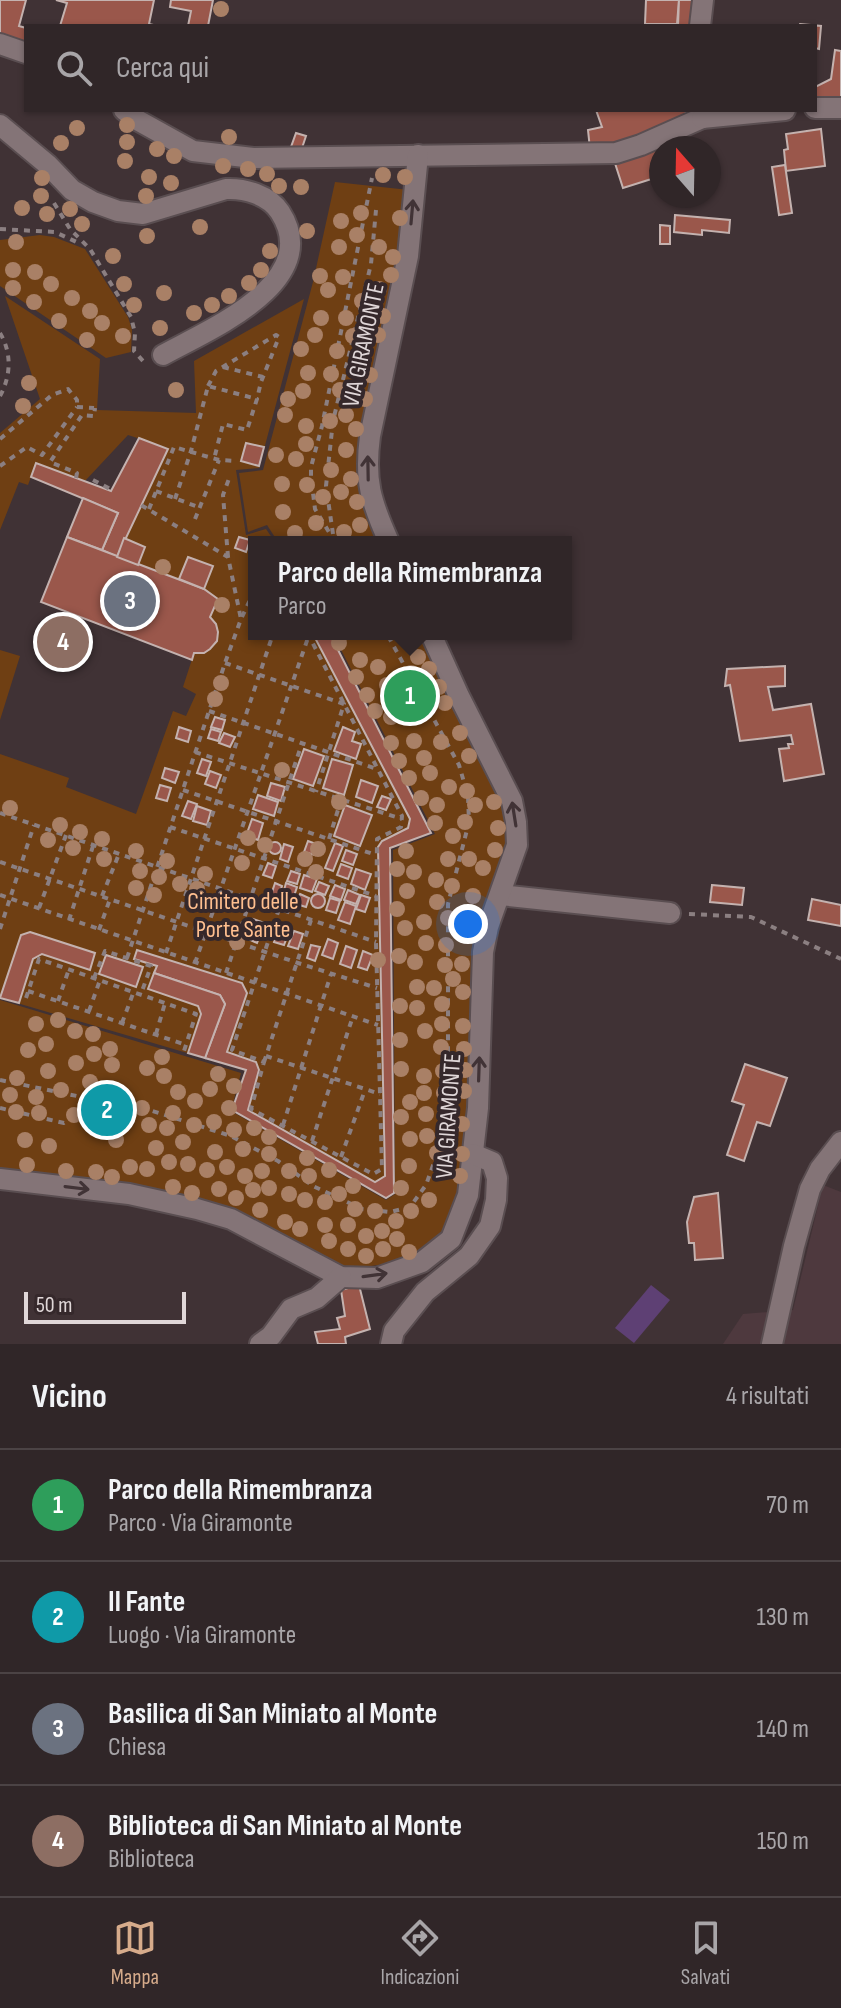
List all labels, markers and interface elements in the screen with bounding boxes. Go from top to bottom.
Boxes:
search box [24,24,817,112]
icon: search [52,46,96,90]
text: Cerca qui [116,50,209,86]
north arrow [649,136,721,208]
one-way arrow [405,200,420,226]
street label: VIA GIRAMONTE [336,281,391,410]
one-way arrow [360,455,376,482]
popup [248,536,572,640]
text: Parco della Rimembranza [278,555,542,591]
pin: 3 [104,571,156,631]
text: Parco [278,591,327,622]
pin: 4 [37,612,89,672]
pin: 1 [384,666,436,726]
one-way arrow [506,802,521,827]
park label: Cimitero delle Porte Sante [187,887,299,944]
your location [448,904,488,944]
street label: VIA GIRAMONTE [430,1052,467,1180]
one-way arrow [471,1056,486,1083]
pin: 2 [81,1080,133,1140]
one-way arrow [63,1181,90,1196]
one-way arrow [362,1267,388,1282]
scale bar [24,1288,186,1324]
text: 50 m [36,1292,72,1319]
text: Vicino [32,1376,107,1417]
text: 4 risultati [726,1381,809,1412]
text: Parco della Rimembranza [108,1472,373,1508]
text: 1 [53,1490,63,1521]
text: 70 m [766,1490,809,1521]
text: Parco · Via Giramonte [108,1508,293,1539]
text: Il Fante [108,1584,185,1620]
text: 2 [52,1602,64,1633]
text: 130 m [757,1602,809,1633]
text: Luogo · Via Giramonte [108,1620,296,1651]
text: Basilica di San Miniato al Monte [108,1696,437,1732]
text: 3 [52,1714,64,1745]
text: 140 m [757,1714,809,1745]
text: Chiesa [108,1732,166,1763]
text: Biblioteca di San Miniato al Monte [108,1808,462,1844]
text: 4 [52,1826,64,1857]
text: 150 m [757,1826,809,1857]
text: Biblioteca [108,1844,194,1875]
tab: Mappa [111,1916,159,1991]
tab: Indicazioni [381,1916,459,1991]
tab: Salvati [681,1916,730,1991]

